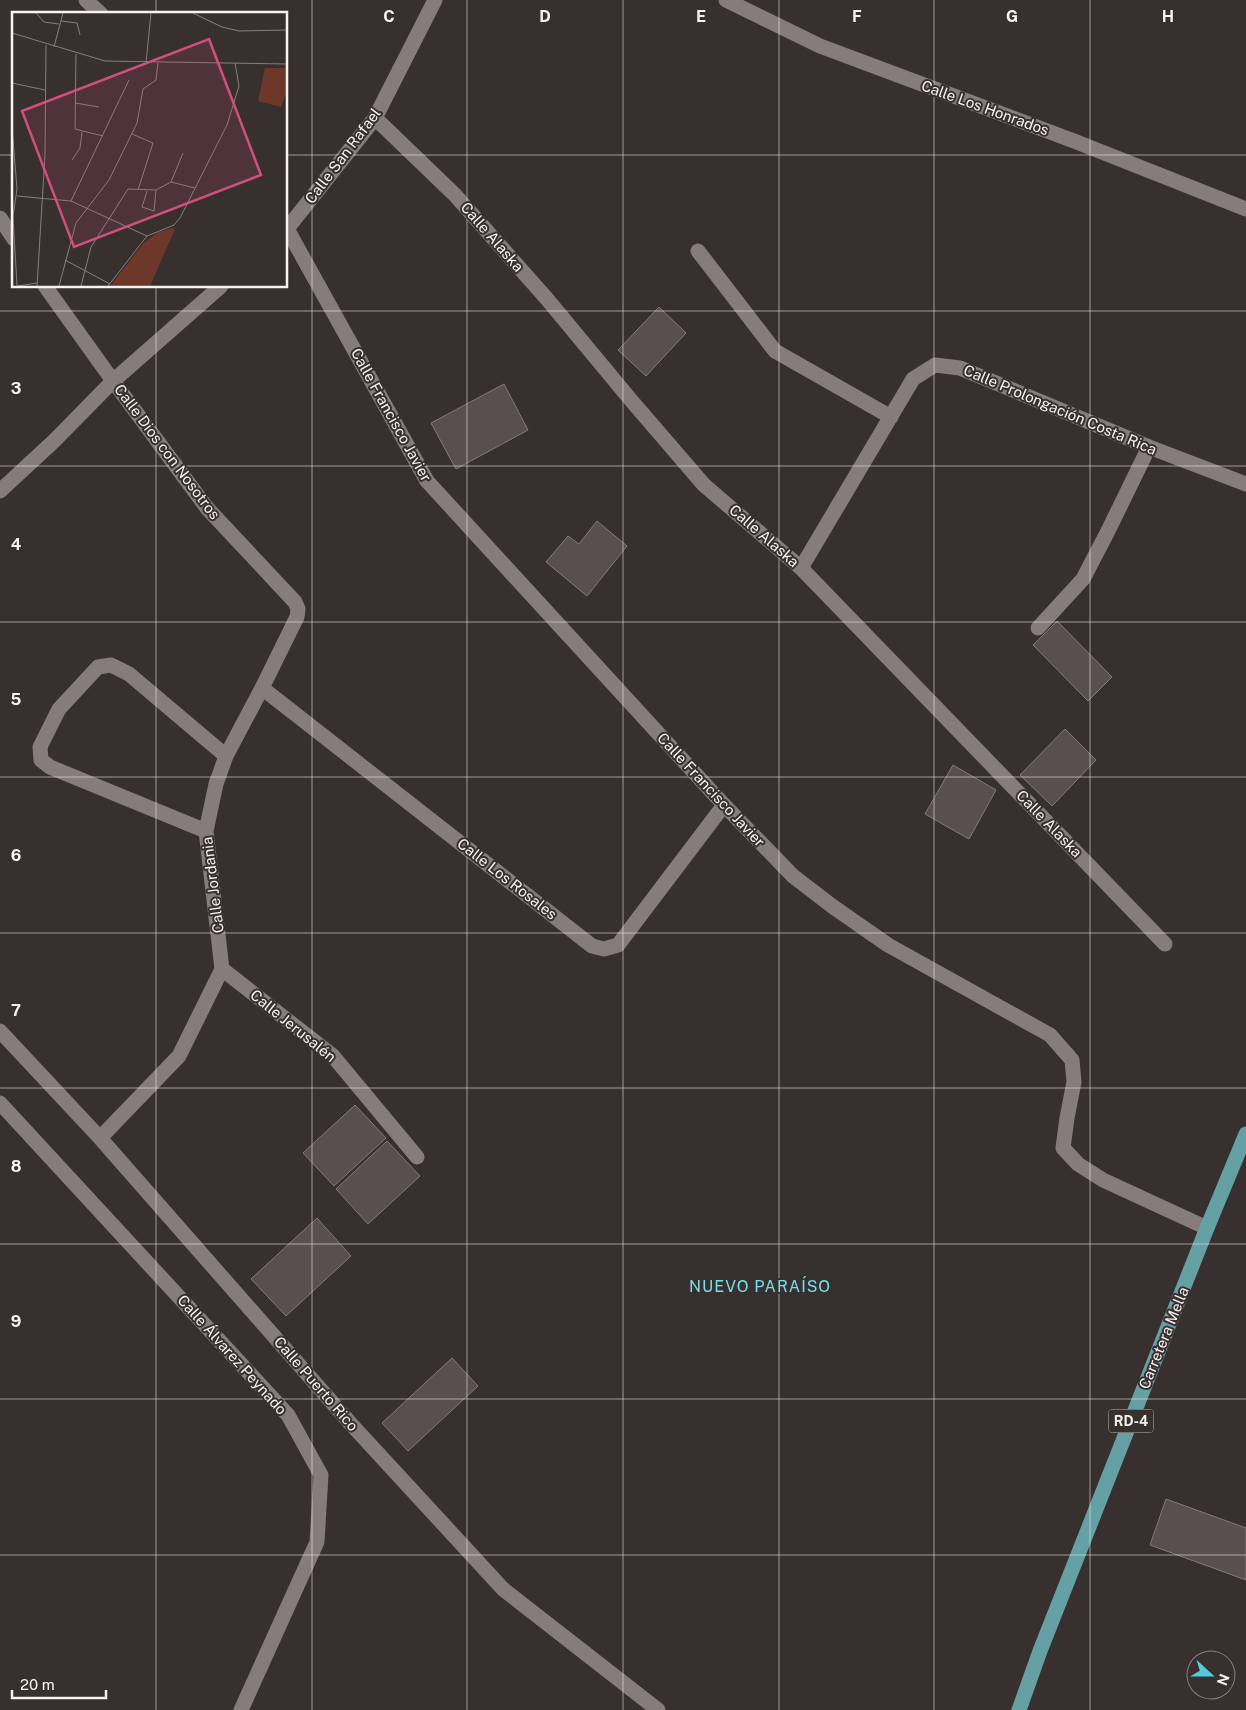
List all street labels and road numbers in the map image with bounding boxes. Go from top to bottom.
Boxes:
street label: Calle Los Honrados [919,77,1051,139]
street label: Calle San Rafael [301,105,384,207]
street label: Calle Alaska [458,198,527,275]
street label: Calle Francisco Javier [348,345,435,484]
street label: Calle Prolongación Costa Rica [961,361,1159,458]
street label: Calle Dios con Nosotros [111,381,224,522]
street label: Calle Alaska [726,501,803,570]
street label: Calle Francisco Javier [654,729,769,850]
street label: Calle Alaska [1013,787,1086,861]
street label: Calle Los Rosales [454,835,560,923]
street label: Calle Jordania [198,836,227,934]
street label: Calle Jerusalén [247,986,340,1065]
street label: Carretera Mella [1135,1284,1192,1391]
street label: Calle Álvarez Peynado [174,1291,290,1418]
street label: Calle Puerto Rico [271,1333,362,1434]
road number: RD-4 [1108,1410,1154,1432]

